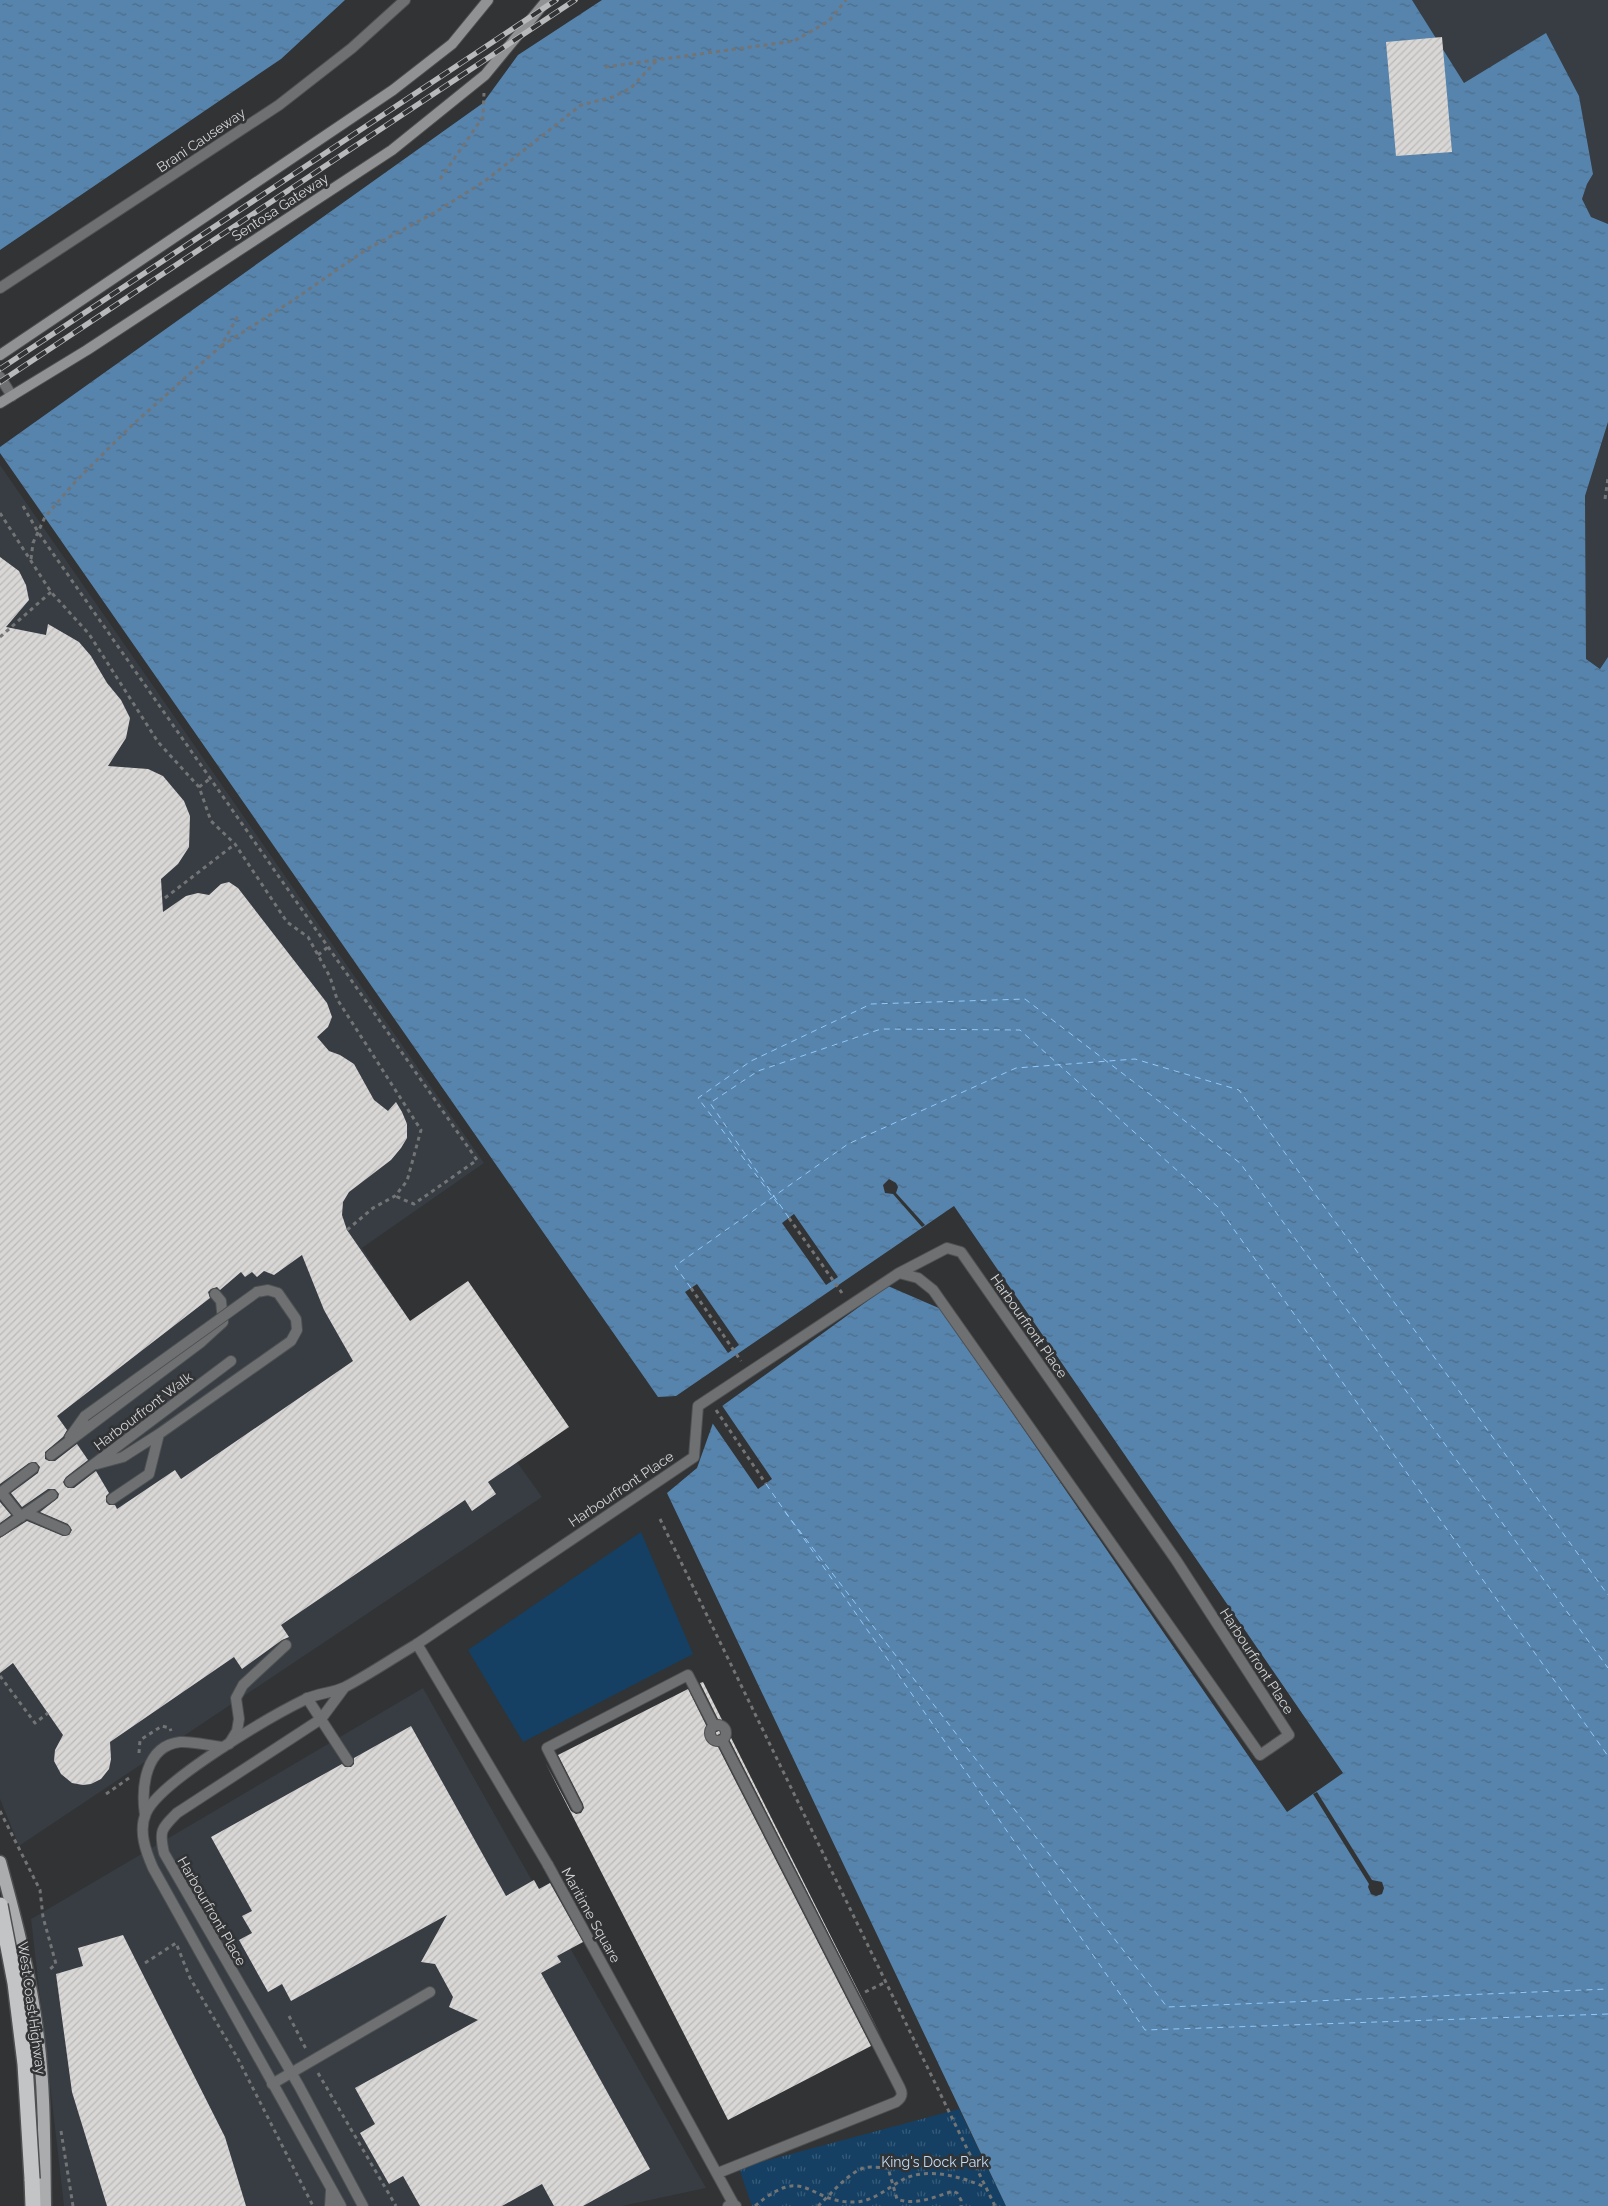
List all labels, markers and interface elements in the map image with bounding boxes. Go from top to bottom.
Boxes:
street label: Brani Causeway [154,104,249,175]
street label: Sentosa Gateway [229,170,332,244]
street label: Harbourfront Place [987,1271,1071,1381]
street label: Harbourfront Walk [91,1368,196,1453]
street label: Harbourfront Place [566,1448,676,1530]
street label: Harbourfront Place [1217,1605,1297,1717]
street label: Harbourfront Place [174,1854,250,1968]
street label: Maritime Square [558,1865,624,1965]
street label: West Coast Highway [15,1941,49,2076]
park label: King's Dock Park [881,2154,989,2170]

